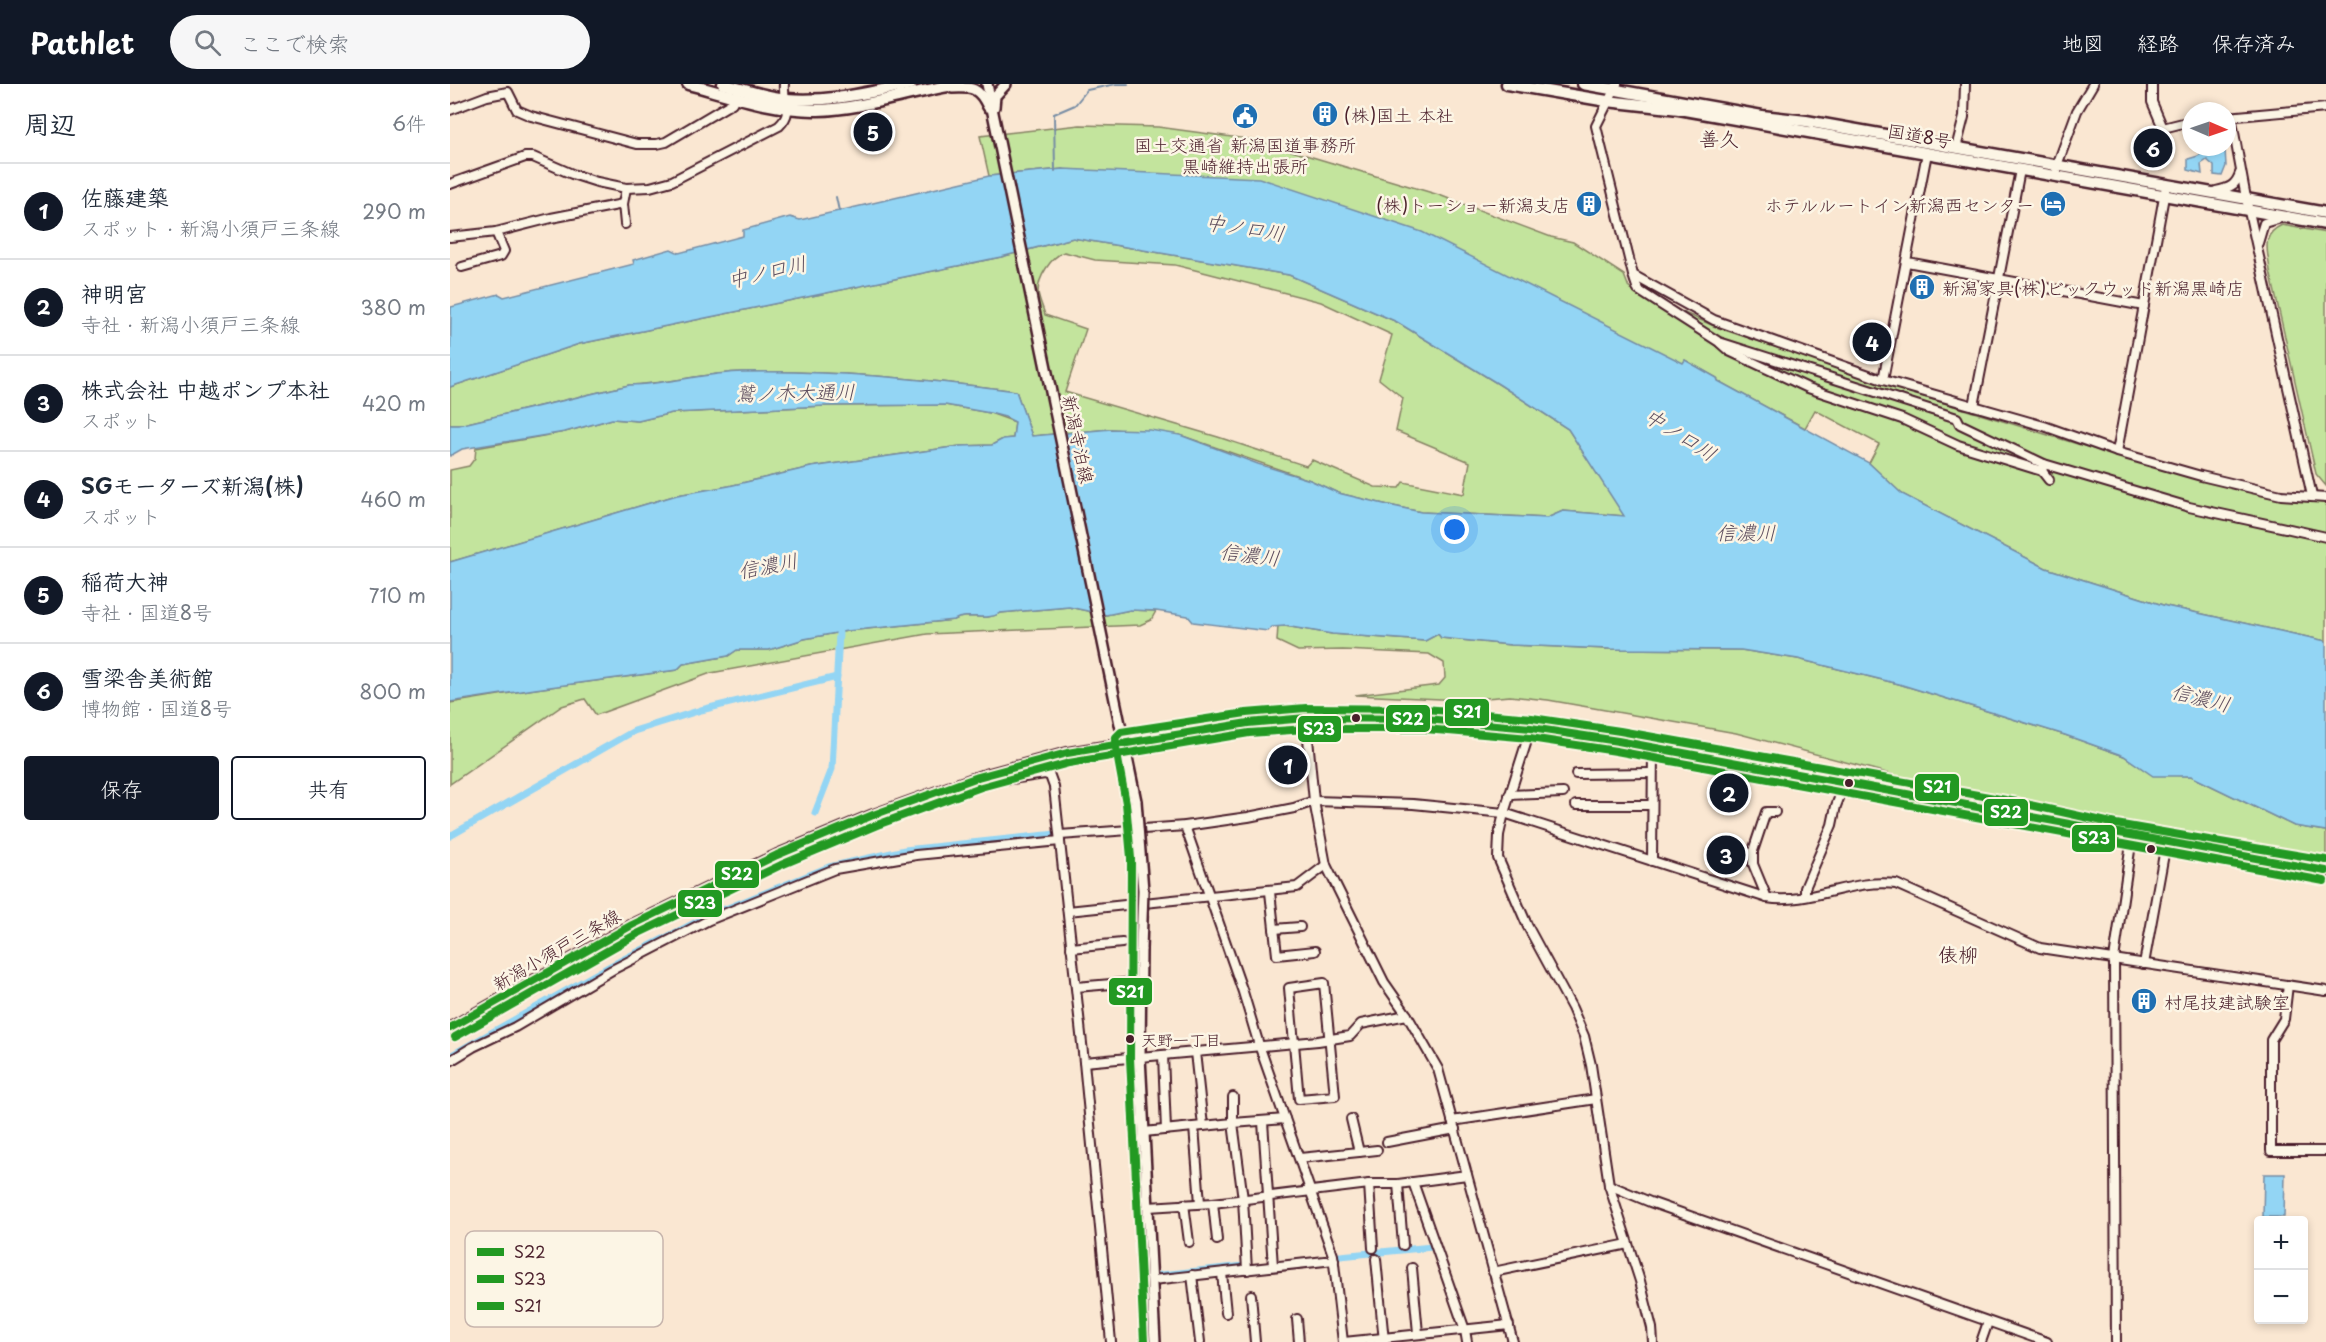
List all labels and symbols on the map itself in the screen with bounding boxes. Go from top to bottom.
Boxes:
building icon: (株)国土 本社 [1310,99,1340,129]
public building icon: 国土交通省 新潟国道事務所 黒崎維持出張所 [1230,101,1260,131]
place label: (株)国土 本社 [1344,101,1454,128]
north arrow [2182,102,2236,156]
pin: 5 [854,110,892,154]
street label: 国道8号 [1886,116,1954,154]
district label: 善久 [1699,123,1739,153]
pin: 6 [2134,126,2172,170]
place label: 国土交通省 新潟国道事務所 黒崎維持出張所 [1134,131,1356,179]
building icon: (株)トーショー新潟支店 [1574,189,1604,219]
hotel icon: ホテルルートイン新潟西センター [2038,189,2068,219]
place label: (株)トーショー新潟支店 [1376,191,1570,218]
place label: ホテルルートイン新潟西センター [1765,191,2034,218]
water label: 中ノ口川 [1203,206,1287,248]
water label: 中ノ口川 [725,247,809,295]
building icon: 新潟家具(株)ビックウッド新潟黒崎店 [1907,272,1937,302]
place label: 新潟家具(株)ビックウッド新潟黒崎店 [1942,274,2244,301]
pin: 4 [1852,320,1892,364]
water label: 鷲ノ木大通川 [735,376,855,408]
street label: 新潟寺泊線 [1056,392,1102,486]
water label: 中ノ口川 [1639,400,1723,468]
your location [1440,515,1469,544]
water label: 信濃川 [1716,517,1776,547]
water label: 信濃川 [1218,535,1282,573]
water label: 信濃川 [736,545,800,585]
water label: 信濃川 [2168,675,2234,719]
line badge: S21 [1444,698,1490,727]
text: S21 [1453,699,1481,723]
line badge: S22 [1385,704,1431,733]
text: S22 [1392,706,1424,730]
unlabelled marker [1350,712,1362,724]
line badge: S23 [1297,715,1342,743]
text: S23 [1303,716,1335,740]
pin: 1 [1268,742,1308,788]
pin: 2 [1710,770,1748,816]
line badge: S21 [1914,773,1960,802]
text: S21 [1923,774,1951,798]
unlabelled marker [1843,777,1855,789]
line badge: S22 [1983,798,2029,827]
text: S22 [1990,799,2022,823]
line badge: S23 [2071,824,2116,853]
text: S23 [2078,825,2110,849]
pin: 3 [1706,832,1746,878]
unlabelled marker [2145,843,2157,855]
line badge: S22 [714,860,760,889]
text: S22 [721,861,753,885]
line badge: S23 [677,889,723,918]
text: S23 [684,890,716,914]
street label: 新潟小須戸三条線 [487,901,625,997]
district label: 俵柳 [1938,939,1978,969]
line badge: S21 [1108,977,1153,1006]
text: S21 [1116,979,1144,1003]
building icon: 村尾技建試験室 [2129,986,2159,1016]
place label: 村尾技建試験室 [2164,988,2290,1015]
place label: 天野一丁目 [1141,1027,1221,1051]
marker: 天野一丁目 [1124,1033,1136,1045]
legend [465,1231,663,1327]
text: S22 [514,1239,546,1263]
text: S23 [514,1266,546,1290]
text: S21 [514,1293,541,1317]

